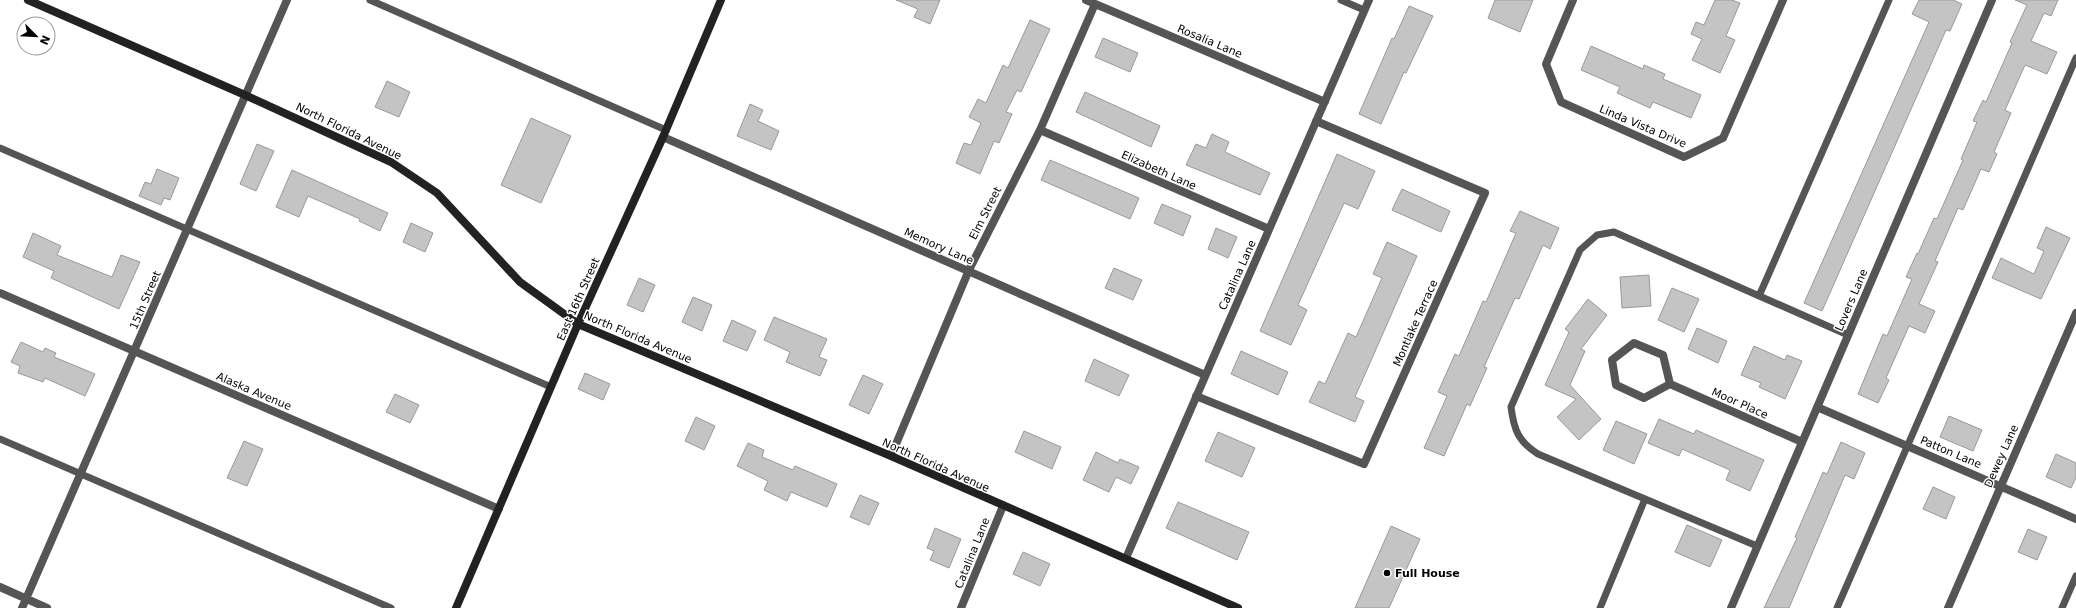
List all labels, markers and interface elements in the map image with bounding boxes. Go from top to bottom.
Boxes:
north arrow [16,16,56,56]
street label: Rosalia Lane [1175,22,1244,61]
text: N [37,33,52,47]
street label: North Florida Avenue [294,100,404,163]
street label: Linda Vista Drive [1597,102,1689,151]
street label: Elizabeth Lane [1119,148,1199,193]
street label: Elm Street [967,184,1005,242]
street label: Memory Lane [902,225,976,268]
street label: Catalina Lane [1216,238,1259,312]
street label: East 16th Street [554,255,603,343]
street label: Lovers Lane [1833,267,1870,333]
street label: 15th Street [127,268,164,331]
street label: Montlake Terrace [1390,278,1441,369]
street label: North Florida Avenue [582,309,694,366]
street label: Alaska Avenue [214,370,294,413]
street label: Moor Place [1710,385,1770,422]
street label: Dewey Lane [1982,422,2021,490]
street label: Patton Lane [1918,434,1984,471]
street label: North Florida Avenue [880,436,992,495]
street label: Catalina Lane [952,516,993,591]
place label: Full House [1395,567,1460,580]
marker: Full House [1382,568,1392,578]

